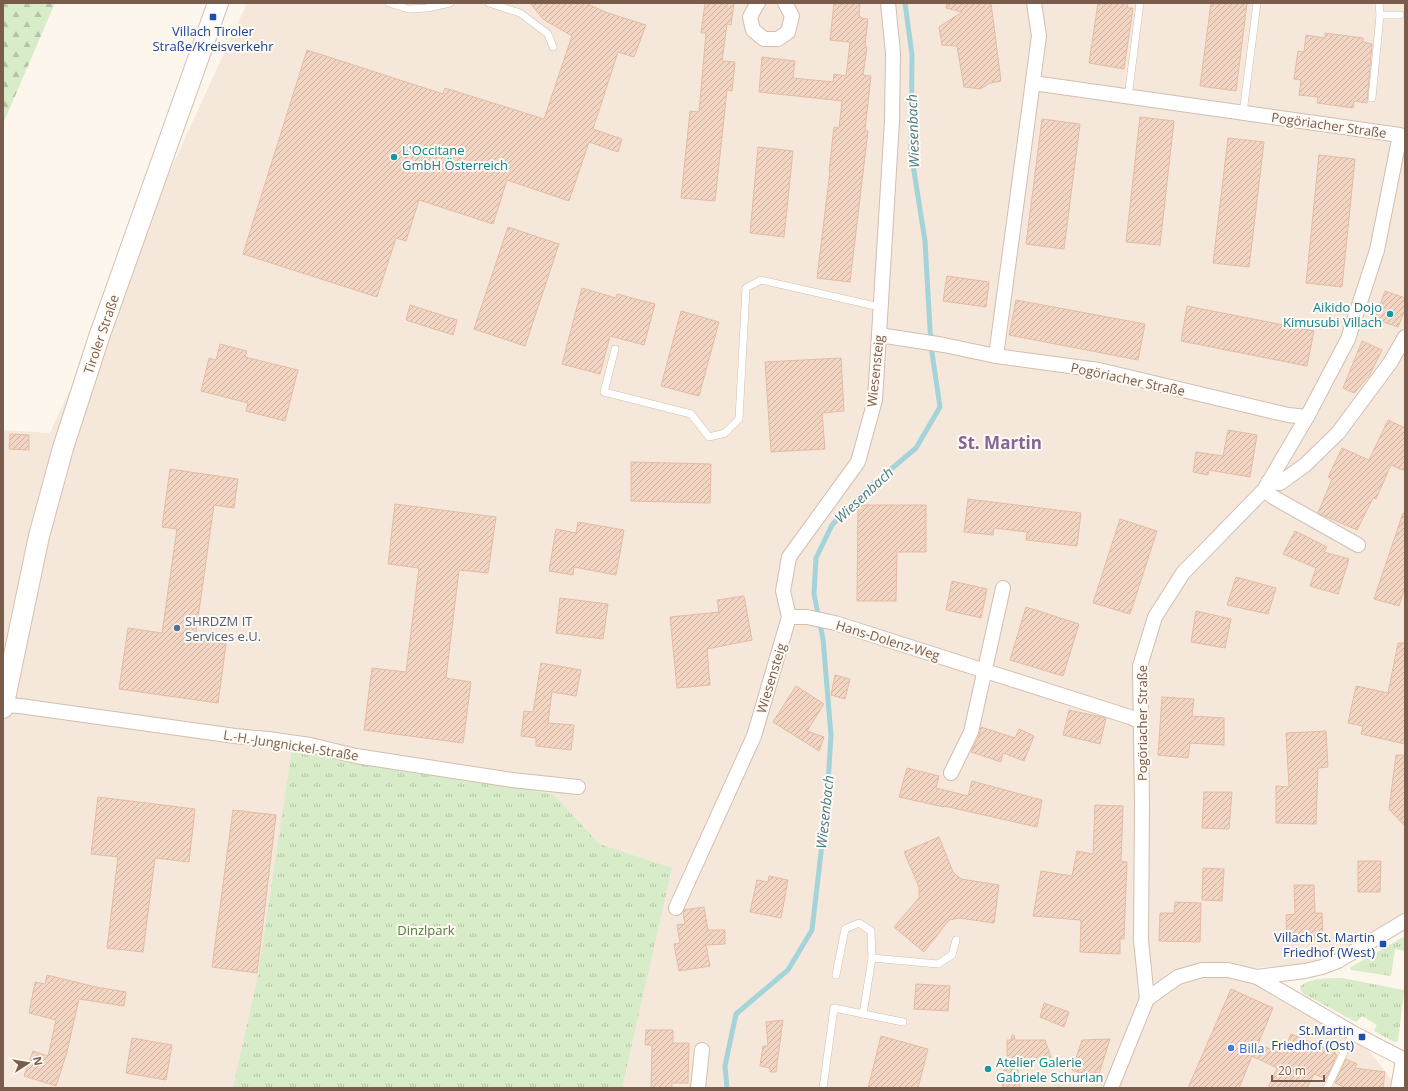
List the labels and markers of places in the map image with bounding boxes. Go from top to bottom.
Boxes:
marker: Villach Tiroler Straße/Kreisverkehr [208,12,218,22]
place label: Villach Tiroler Straße/Kreisverkehr [152,22,274,55]
place label: L'Occitane GmbH Österreich [402,141,508,174]
marker: L'Occitane GmbH Österreich [389,152,399,162]
place label: Aikido Dojo Kimusubi Villach [1283,298,1382,331]
marker: Aikido Dojo Kimusubi Villach [1385,309,1395,319]
place label: SHRDZM IT Services e.U. [185,612,261,645]
marker: SHRDZM IT Services e.U. [172,623,182,633]
place label: Villach St. Martin Friedhof (West) [1274,928,1375,961]
marker: Villach St. Martin Friedhof (West) [1378,939,1388,949]
place label: St.Martin Friedhof (Ost) [1271,1021,1354,1054]
marker: St.Martin Friedhof (Ost) [1357,1032,1367,1042]
place label: Billa [1239,1039,1264,1057]
marker: Billa [1226,1043,1236,1053]
place label: Atelier Galerie Gabriele Schurian [996,1053,1104,1086]
marker: Atelier Galerie Gabriele Schurian [983,1064,993,1074]

